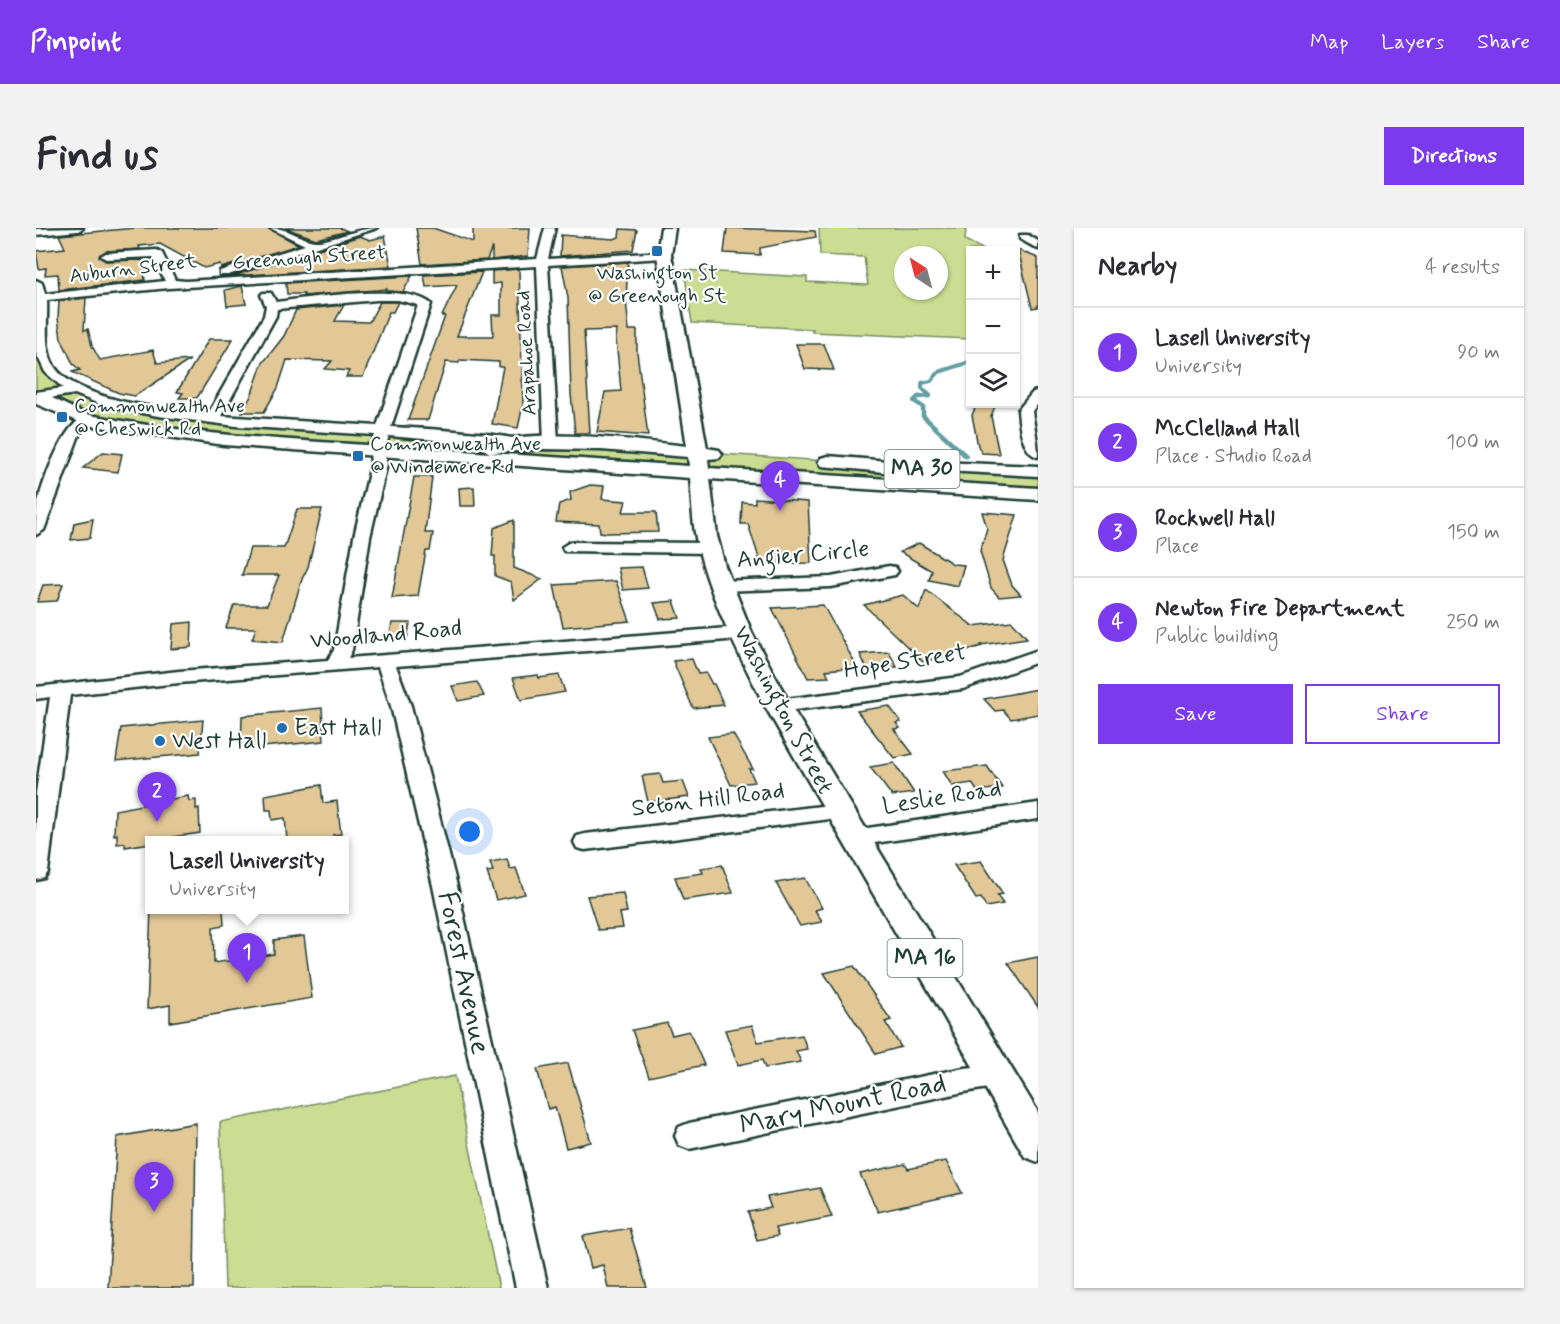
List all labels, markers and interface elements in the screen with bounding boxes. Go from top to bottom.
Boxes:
text: Pinpoint [30,24,121,61]
text: Map [1310,28,1348,56]
text: Layers [1381,28,1444,56]
text: Share [1477,28,1530,56]
button: Directions [1384,127,1524,185]
text: Find us [36,129,158,184]
street label: Greenough Street [231,239,387,277]
marker: Washington St @ Greenough St [650,244,664,258]
north arrow [894,246,948,300]
map controls [966,246,1020,408]
button: + [966,246,1020,300]
street label: Auburn Street [68,248,198,290]
text: Nearby [1098,250,1177,284]
text: 4 results [1425,254,1500,281]
place label: Washington St @ Greenough St [588,260,726,310]
street label: Arapahoe Road [510,290,544,416]
button: − [966,300,1020,354]
text: Lasell University [1155,325,1310,353]
text: 1 [1113,339,1122,366]
text: 90 m [1457,339,1500,366]
text: University [1155,353,1242,380]
button: layers [966,354,1020,408]
place label: Commonwealth Ave @ Cheswick Rd [74,393,245,443]
marker: Commonwealth Ave @ Cheswick Rd [55,410,69,424]
text: McClelland Hall [1155,415,1300,443]
text: 2 [1113,429,1122,456]
text: 100 m [1446,429,1500,456]
place label: Commonwealth Ave @ Windemere Rd [370,431,541,481]
text: Place · Studio Road [1155,443,1312,470]
marker: Commonwealth Ave @ Windemere Rd [351,449,365,463]
road number: MA 30 [884,450,960,488]
pin: 4 [760,462,800,511]
text: Rockwell Hall [1155,505,1275,533]
text: 3 [1113,519,1122,546]
text: 150 m [1447,519,1500,546]
text: Place [1155,533,1199,560]
street label: Angier Circle [735,534,871,579]
text: Newton Fire Department [1155,595,1404,623]
text: 4 [1112,609,1123,636]
text: 250 m [1446,609,1500,636]
street label: Woodland Road [309,613,463,657]
street label: Washington Street [723,620,840,801]
text: Public building [1155,623,1278,650]
street label: Hope Street [842,637,968,687]
button: Save [1098,684,1293,744]
button: Share [1305,684,1500,744]
place label: East Hall [294,713,381,744]
marker: East Hall [275,721,289,735]
place label: West Hall [172,726,266,757]
marker: West Hall [153,734,167,748]
pin: 2 [138,772,176,822]
street label: Leslie Road [880,773,1004,823]
street label: Seton Hill Road [630,775,786,825]
your location [455,817,484,846]
popup [145,836,349,914]
text: Lasell University [169,848,325,876]
text: University [169,876,256,903]
street label: Forest Avenue [428,888,498,1058]
pin: 1 [228,934,266,983]
road number: MA 16 [888,939,962,977]
street label: Mary Mount Road [736,1065,950,1145]
pin: 3 [134,1162,174,1212]

